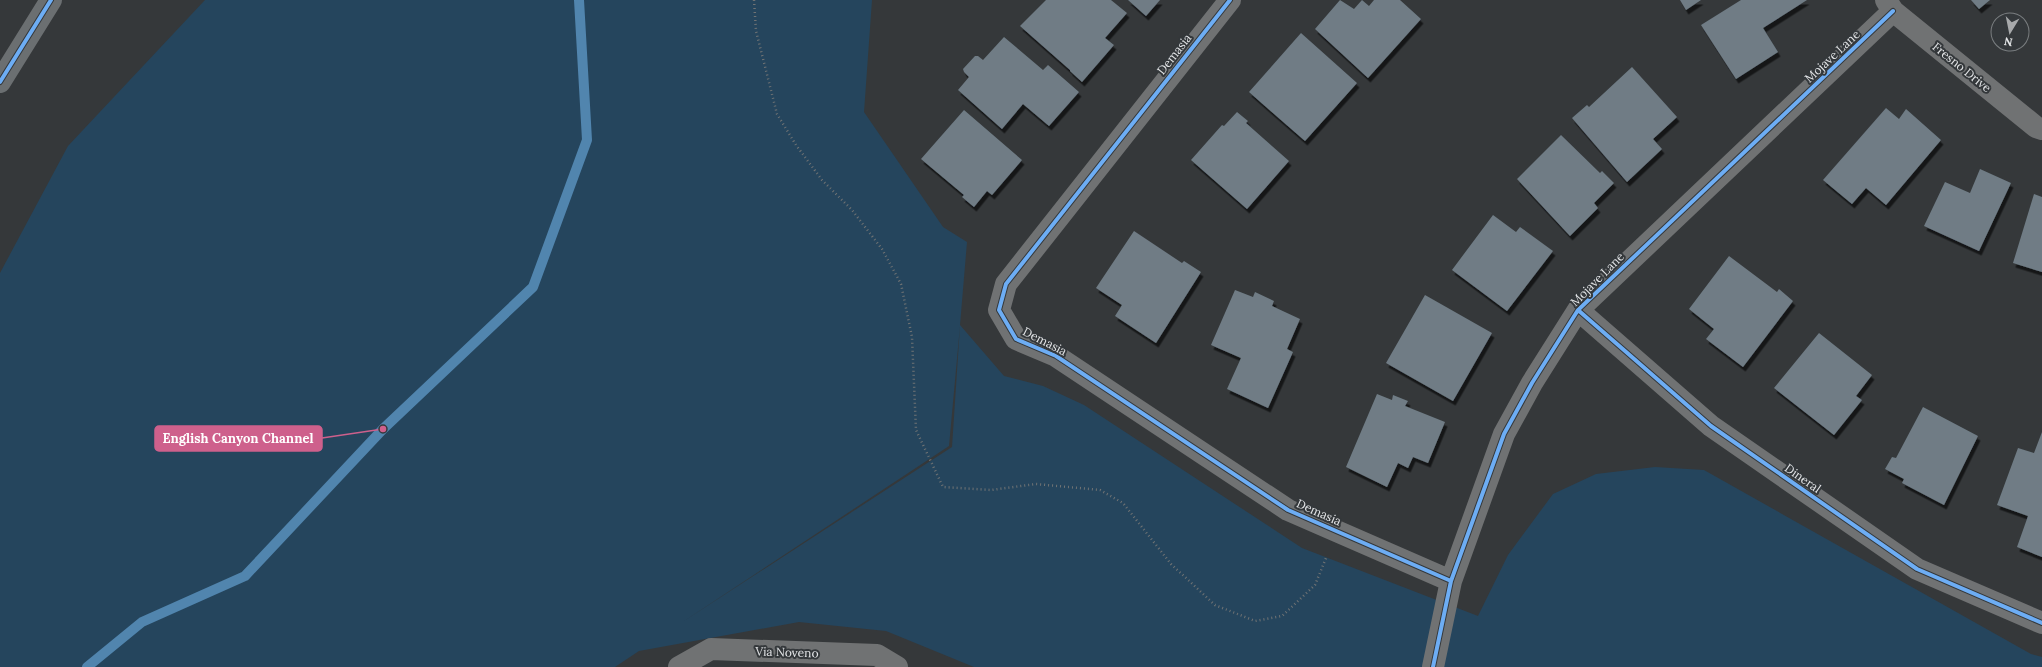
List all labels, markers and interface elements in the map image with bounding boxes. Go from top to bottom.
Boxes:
north arrow [1990,12,2030,52]
street label: Mojave Lane [1801,26,1863,85]
street label: Demasia [1153,31,1195,77]
text: N [2002,34,2014,49]
street label: Fresno Drive [1930,39,1995,96]
street label: Mojave Lane [1567,249,1627,309]
street label: Demasia [1020,324,1070,358]
callout: English Canyon Channel [155,426,322,451]
text: English Canyon Channel [162,430,314,447]
street label: Dineral [1782,460,1824,496]
street label: Demasia [1294,495,1344,529]
street label: Via Noveno [754,643,819,661]

